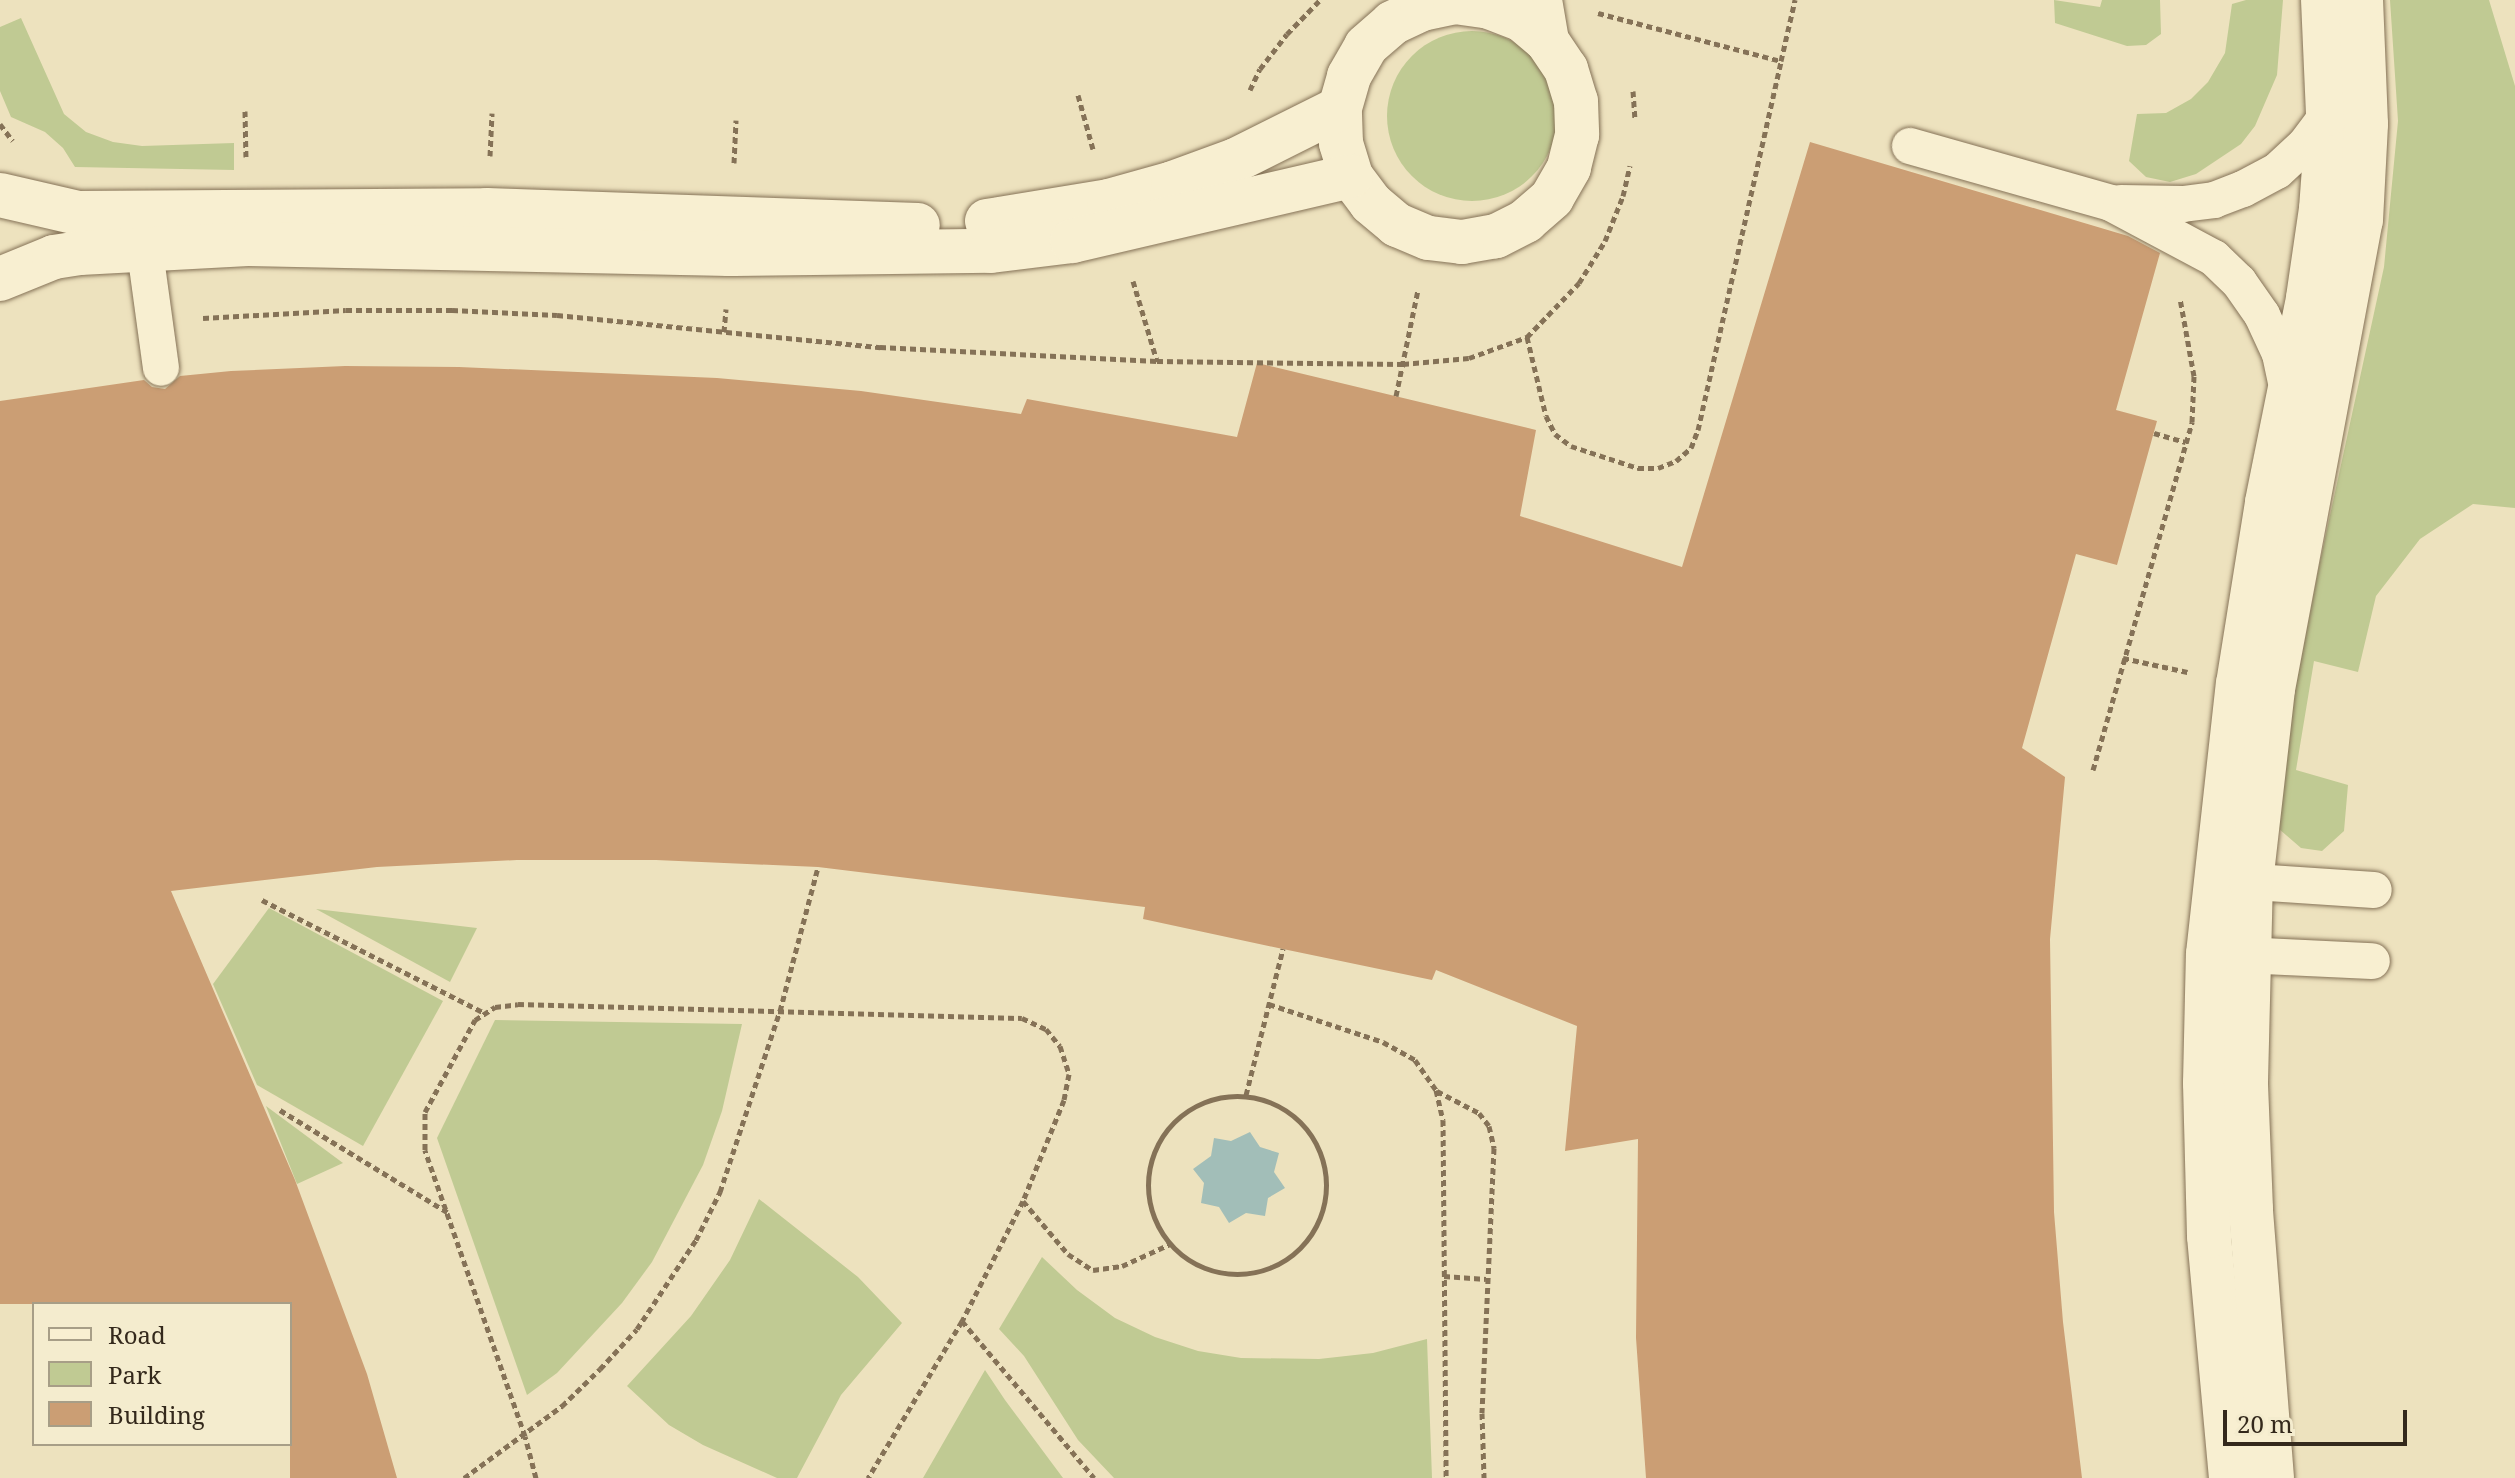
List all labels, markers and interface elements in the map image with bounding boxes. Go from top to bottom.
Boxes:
legend [32,1302,292,1446]
text: Road [108,1318,166,1351]
text: Park [108,1358,161,1391]
scale bar [2227,1394,2411,1444]
text: Building [108,1398,205,1431]
text: 20 m [2237,1407,2293,1440]

